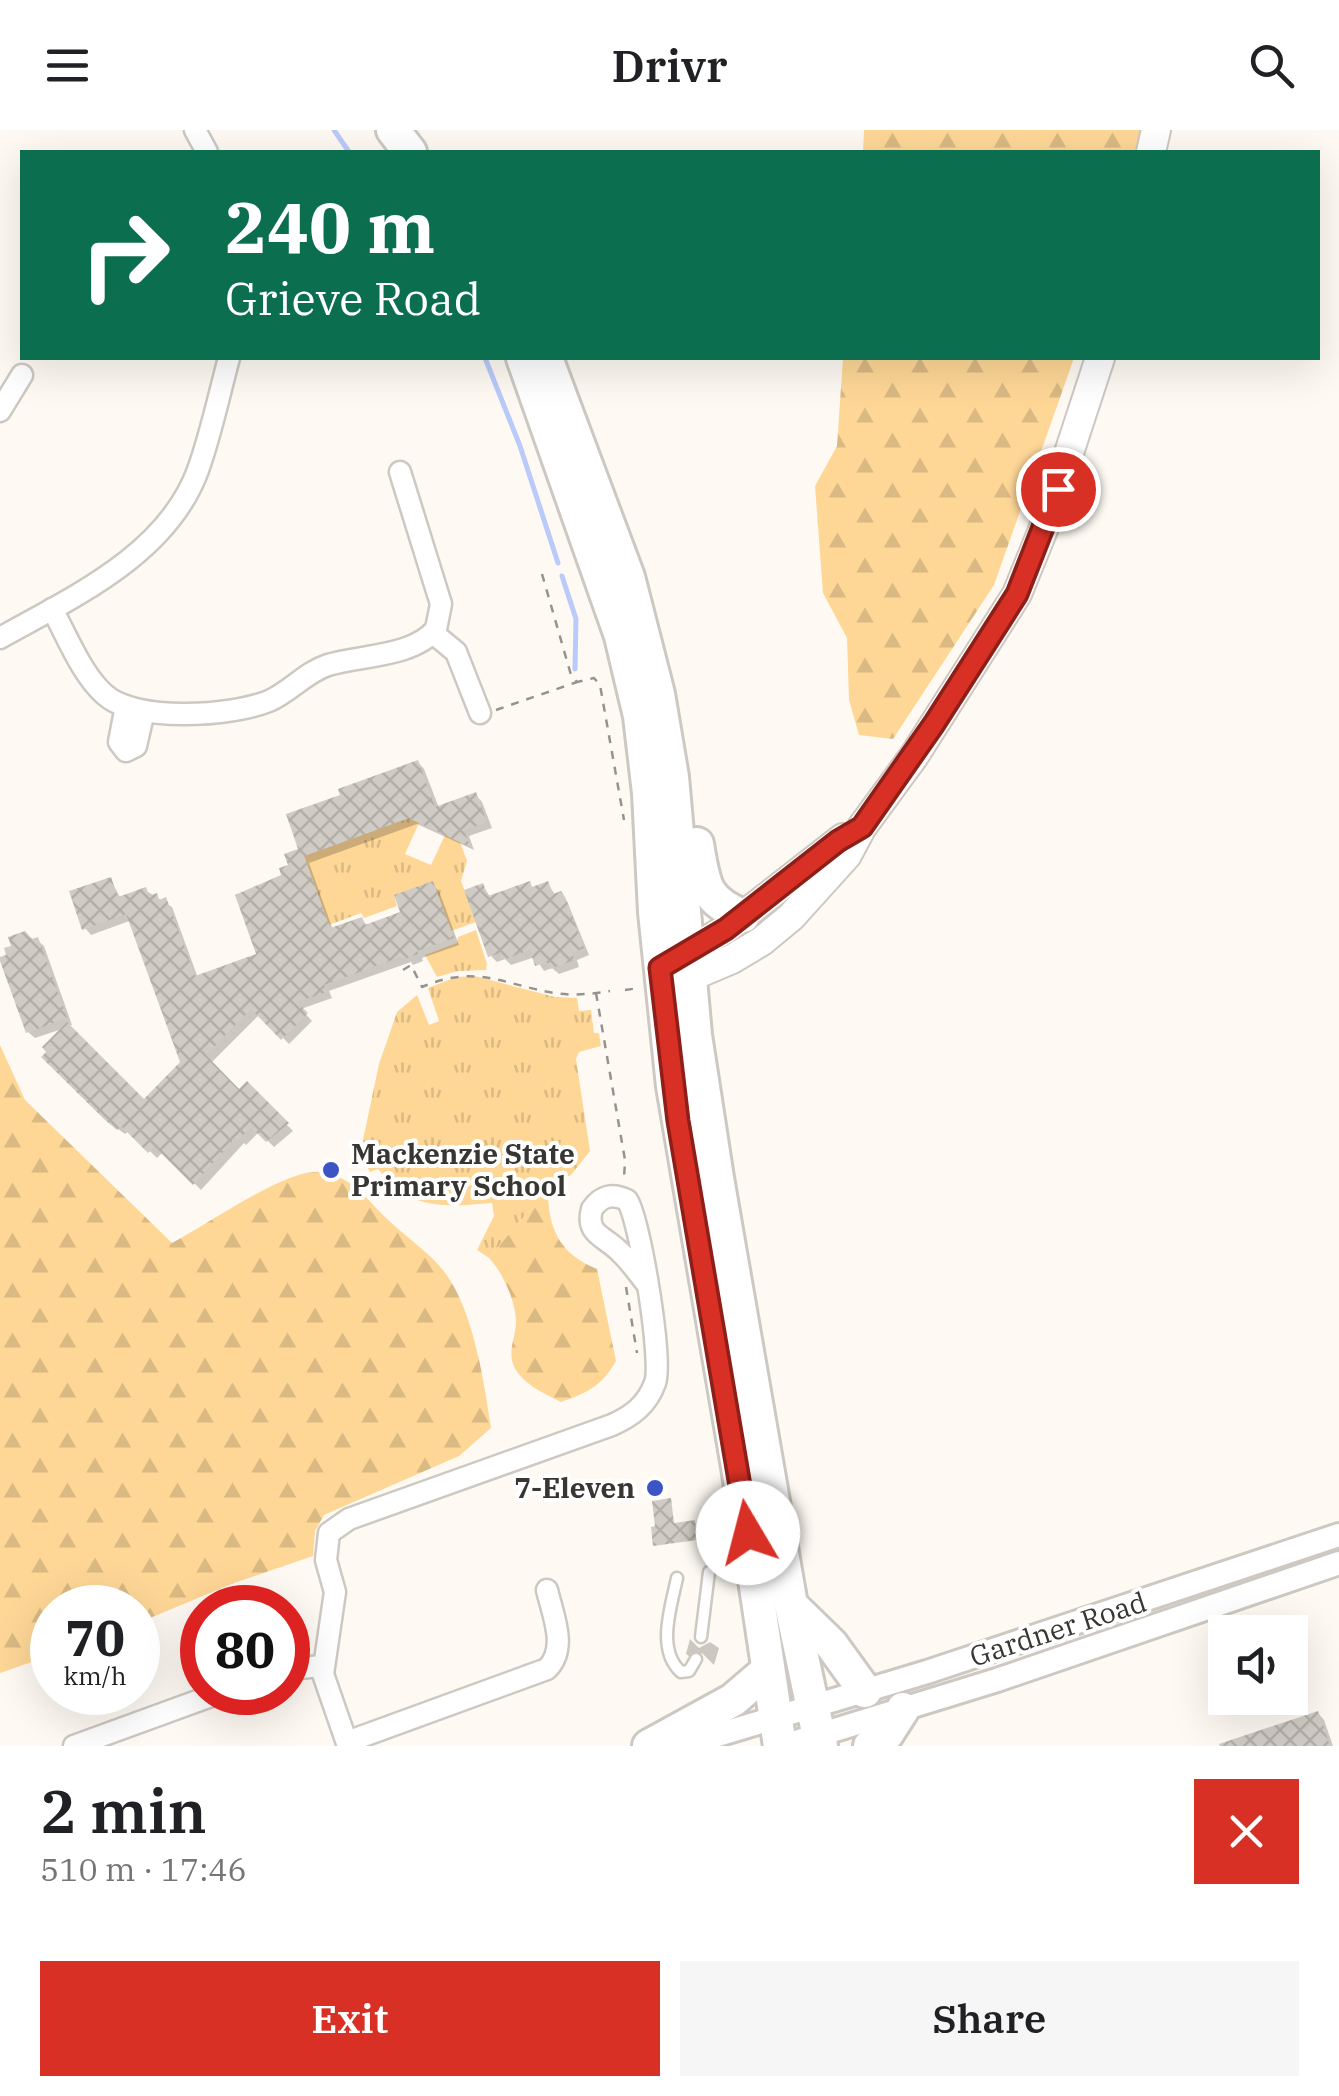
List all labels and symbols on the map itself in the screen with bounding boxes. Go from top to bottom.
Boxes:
pin [1016,447,1101,532]
place label: Mackenzie State Primary School [351,1135,575,1204]
marker: Mackenzie State Primary School [320,1159,342,1181]
place label: 7-Eleven [514,1469,635,1506]
marker: 7-Eleven [644,1477,666,1499]
position arrow [696,1481,800,1585]
street label: Gardner Road [965,1583,1151,1675]
speed limit sign: 80 [180,1585,310,1715]

